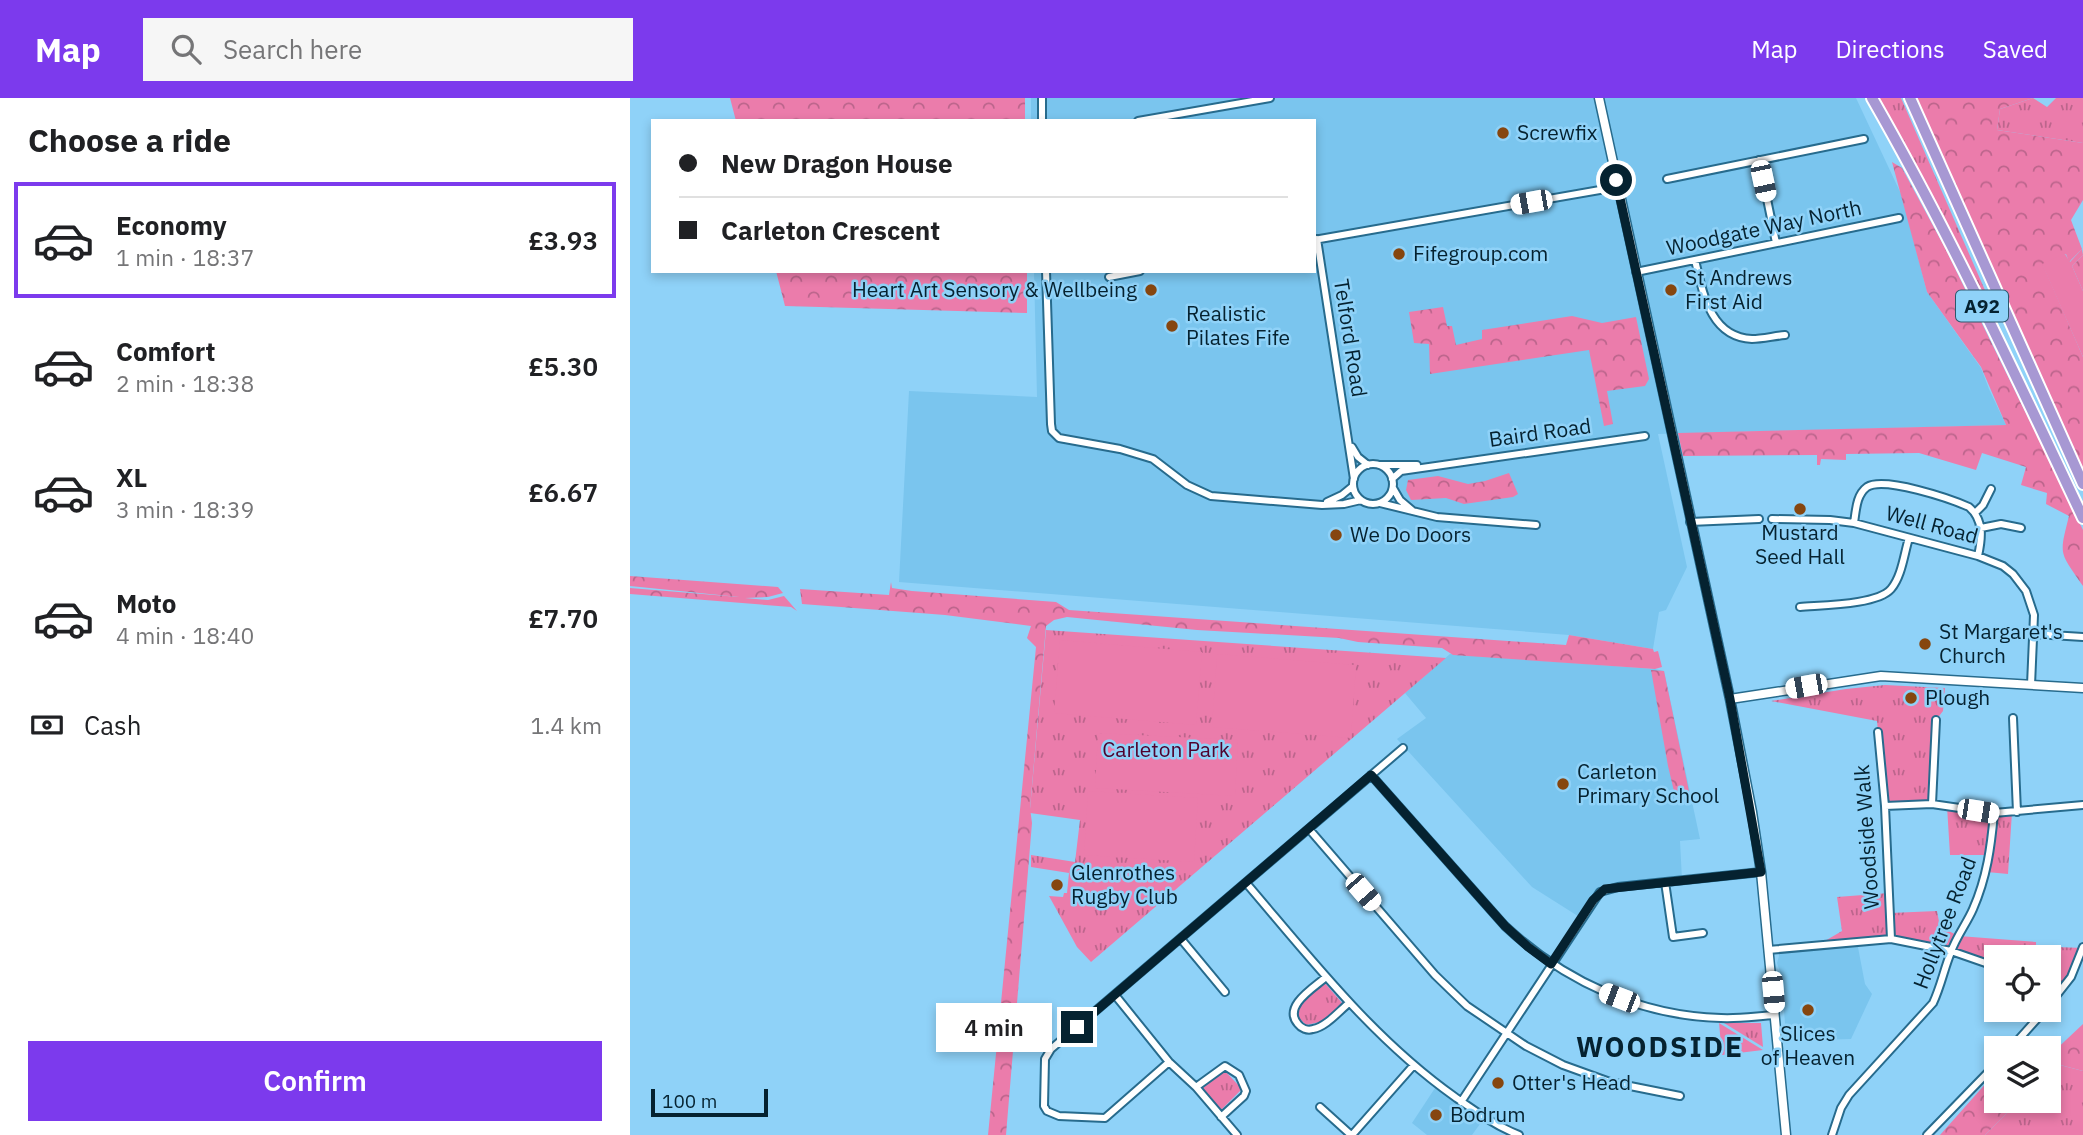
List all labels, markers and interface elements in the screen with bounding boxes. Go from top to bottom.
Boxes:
search box [143,18,633,81]
text: Map [35,28,101,71]
icon: search [167,30,205,68]
text: Search here [223,32,362,66]
text: Map [1751,33,1797,65]
text: Directions [1835,33,1945,65]
text: Saved [1983,33,2048,65]
place label: Screwfix [1517,118,1598,146]
text: Choose a ride [28,119,231,161]
marker: Screwfix [1495,125,1511,141]
text: New Dragon House [721,146,953,180]
car [1749,158,1778,204]
route start [1600,164,1632,196]
car [1509,188,1554,216]
street label: Woodgate Way North [1664,193,1864,261]
text: Economy [116,208,227,242]
icon: car [32,209,95,272]
text: Carleton Crescent [721,213,940,247]
text: £3.93 [528,223,598,257]
place label: Fifegroup.com [1413,239,1548,267]
text: 1 min · 18:37 [116,242,254,272]
marker: Fifegroup.com [1391,246,1407,262]
place label: St Andrews First Aid [1685,263,1792,315]
place label: Heart Art Sensory & Wellbeing [852,275,1137,303]
street label: Telford Road [1328,277,1374,399]
marker: Heart Art Sensory & Wellbeing [1143,282,1159,298]
marker: St Andrews First Aid [1663,282,1679,298]
road number: A92 [1956,290,2008,322]
place label: Realistic Pilates Fife [1186,299,1290,351]
marker: Realistic Pilates Fife [1164,318,1180,334]
text: Comfort [116,334,215,368]
icon: car [32,335,95,398]
text: £5.30 [528,349,598,383]
text: 2 min · 18:38 [116,368,254,398]
street label: Baird Road [1487,411,1593,453]
text: XL [116,460,147,494]
icon: car [32,461,95,524]
text: £6.67 [528,475,598,509]
text: 3 min · 18:39 [116,494,254,524]
street label: Well Road [1883,498,1982,550]
marker: Mustard Seed Hall [1792,501,1808,517]
place label: Mustard Seed Hall [1755,518,1845,570]
place label: We Do Doors [1350,520,1471,548]
marker: We Do Doors [1328,527,1344,543]
text: Moto [116,586,176,620]
icon: car [32,587,95,650]
text: £7.70 [528,601,598,635]
place label: St Margaret's Church [1939,617,2063,669]
text: 4 min · 18:40 [116,620,254,650]
marker: St Margaret's Church [1917,636,1933,652]
car [1784,672,1829,700]
place label: Plough [1925,683,1990,711]
marker: Plough [1903,690,1919,706]
icon: cash [28,706,66,744]
text: Cash [84,708,141,742]
text: 1.4 km [531,710,602,740]
park label: Carleton Park [1102,735,1230,763]
place label: Carleton Primary School [1577,757,1720,809]
street label: Woodside Walk [1847,764,1885,910]
marker: Carleton Primary School [1555,776,1571,792]
car [1956,797,2001,825]
street label: Hollytree Road [1906,853,1982,993]
place label: Glenrothes Rugby Club [1071,858,1178,910]
car [1342,869,1385,915]
marker: Glenrothes Rugby Club [1049,877,1065,893]
map controls [1984,945,2061,1113]
button: locate [1984,945,2061,1022]
car [1761,970,1786,1014]
car [1596,981,1643,1015]
callout: 4 min [937,1002,1052,1052]
marker: Slices of Heaven [1800,1002,1816,1018]
route end [1061,1011,1093,1043]
text: 4 min [964,1012,1024,1042]
place label: Slices of Heaven [1761,1019,1855,1071]
district label: WOODSIDE [1576,1028,1744,1065]
button: layers [1984,1036,2061,1113]
button: Confirm [28,1041,602,1121]
place label: Otter's Head [1512,1068,1631,1096]
marker: Otter's Head [1490,1075,1506,1091]
scale bar [651,1086,768,1118]
text: 100 m [662,1089,717,1113]
place label: Bodrum [1450,1100,1526,1128]
marker: Bodrum [1428,1107,1444,1123]

